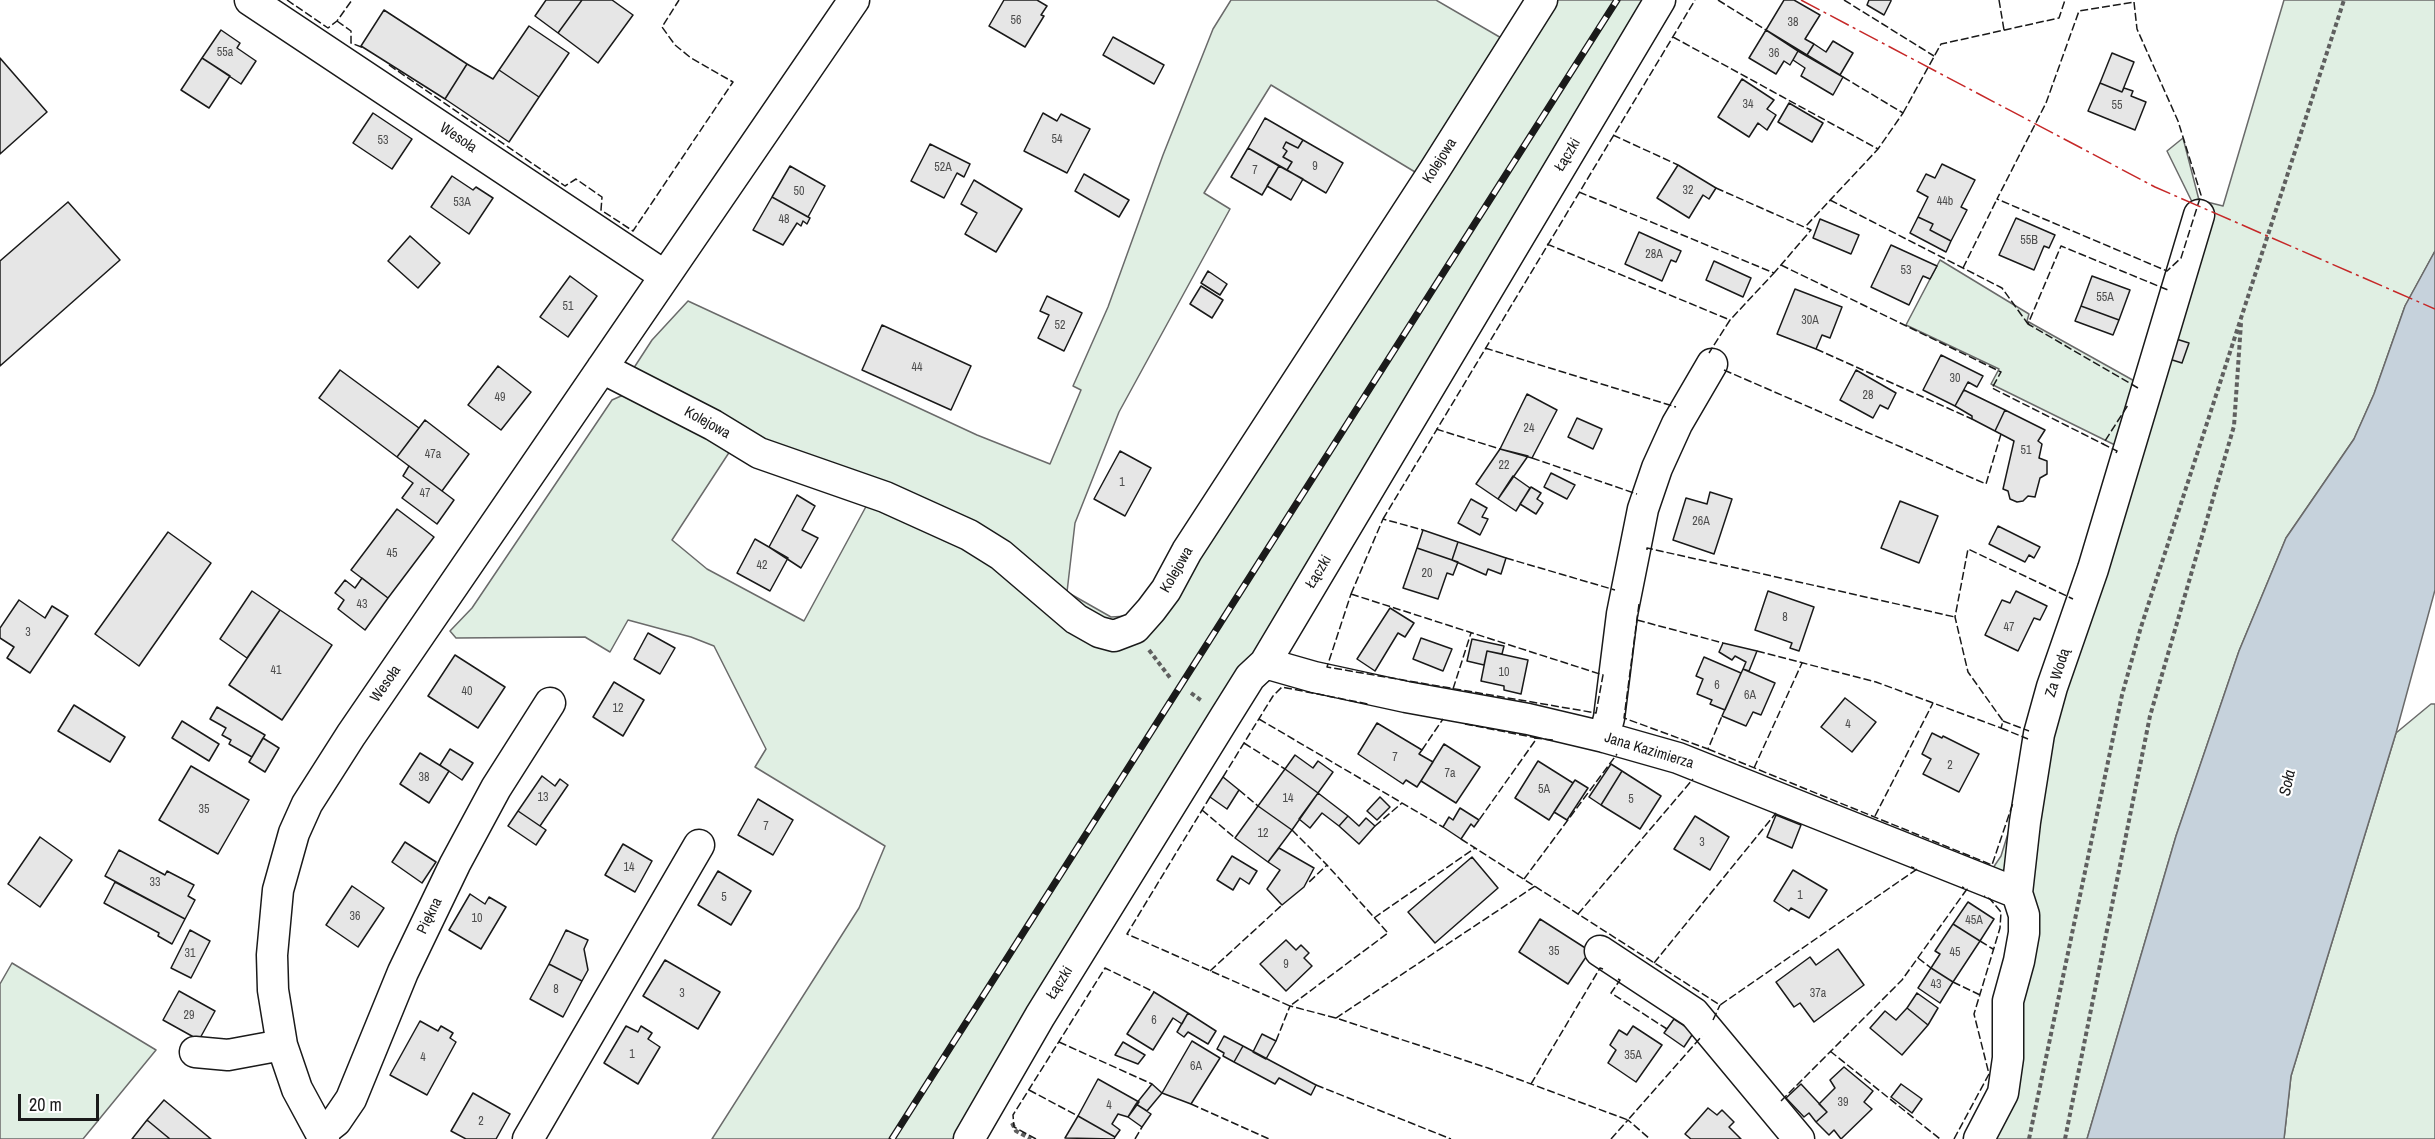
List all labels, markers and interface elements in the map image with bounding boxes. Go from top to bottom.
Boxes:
house number: 56 [1011,14,1021,28]
house number: 38 [1788,16,1798,30]
house number: 55a [217,46,233,60]
house number: 36 [1769,47,1779,61]
house number: 34 [1743,98,1753,112]
house number: 55 [2112,99,2122,113]
street label: Wesoła [436,119,480,157]
house number: 54 [1052,133,1062,147]
house number: 53 [378,134,388,148]
street label: Kolejowa [1419,135,1461,187]
street label: Łączki [1551,135,1585,175]
house number: 9 [1312,160,1318,174]
house number: 52A [934,161,952,175]
house number: 7 [1252,164,1258,178]
house number: 32 [1683,184,1693,198]
house number: 50 [794,185,804,199]
house number: 44b [1937,195,1953,209]
house number: 53A [453,196,471,210]
house number: 48 [779,213,789,227]
house number: 55B [2020,234,2038,248]
house number: 28A [1645,248,1663,262]
house number: 53 [1901,264,1911,278]
house number: 55A [2096,291,2114,305]
house number: 51 [563,300,573,314]
house number: 30A [1801,314,1819,328]
house number: 52 [1055,319,1065,333]
house number: 44 [912,361,922,375]
house number: 30 [1950,372,1960,386]
house number: 28 [1863,389,1873,403]
house number: 49 [495,391,505,405]
street label: Kolejowa [681,403,733,443]
house number: 24 [1524,422,1534,436]
house number: 51 [2021,444,2031,458]
house number: 47a [425,448,441,462]
house number: 22 [1499,459,1509,473]
house number: 1 [1119,476,1125,490]
house number: 47 [420,487,430,501]
house number: 26A [1692,515,1710,529]
street label: Kolejowa [1157,544,1197,596]
house number: 45 [387,547,397,561]
street label: Łączki [1302,552,1336,592]
house number: 42 [757,559,767,573]
house number: 20 [1422,567,1432,581]
house number: 43 [357,598,367,612]
house number: 8 [1782,611,1788,625]
house number: 47 [2004,621,2014,635]
house number: 3 [25,626,31,640]
street label: Za Wodą [2042,647,2074,699]
street label: Wesoła [367,662,405,706]
house number: 41 [271,664,281,678]
house number: 10 [1499,666,1509,680]
house number: 6 [1714,679,1720,693]
house number: 40 [462,685,472,699]
house number: 6A [1744,689,1756,703]
house number: 12 [613,702,623,716]
house number: 4 [1845,718,1851,732]
street label: Jana Kazimierza [1602,729,1696,773]
house number: 7 [1392,751,1398,765]
house number: 2 [1947,759,1953,773]
house number: 7a [1445,767,1455,781]
water label: Soła [2276,768,2300,798]
house number: 38 [419,771,429,785]
house number: 5A [1538,783,1550,797]
house number: 13 [538,791,548,805]
house number: 14 [1283,792,1293,806]
house number: 5 [1628,793,1634,807]
house number: 35 [199,803,209,817]
house number: 7 [763,820,769,834]
house number: 12 [1258,827,1268,841]
house number: 3 [1699,836,1705,850]
house number: 14 [624,861,634,875]
house number: 33 [150,876,160,890]
house number: 1 [1797,889,1803,903]
house number: 5 [721,891,727,905]
street label: Piękna [414,895,446,937]
house number: 36 [350,910,360,924]
house number: 10 [472,912,482,926]
house number: 45A [1965,914,1983,928]
house number: 35 [1549,945,1559,959]
house number: 45 [1950,946,1960,960]
house number: 31 [185,947,195,961]
house number: 9 [1283,958,1289,972]
street label: Łączki [1043,963,1077,1003]
house number: 43 [1931,978,1941,992]
house number: 8 [553,983,559,997]
house number: 3 [679,987,685,1001]
house number: 37a [1810,987,1826,1001]
house number: 29 [184,1009,194,1023]
house number: 6 [1151,1014,1157,1028]
house number: 1 [629,1048,635,1062]
house number: 35A [1624,1049,1642,1063]
house number: 4 [420,1051,426,1065]
house number: 6A [1190,1060,1202,1074]
scale bar [21,1082,102,1120]
text: 20 m [29,1092,62,1117]
house number: 39 [1838,1096,1848,1110]
house number: 4 [1106,1099,1112,1113]
house number: 2 [478,1115,484,1129]

